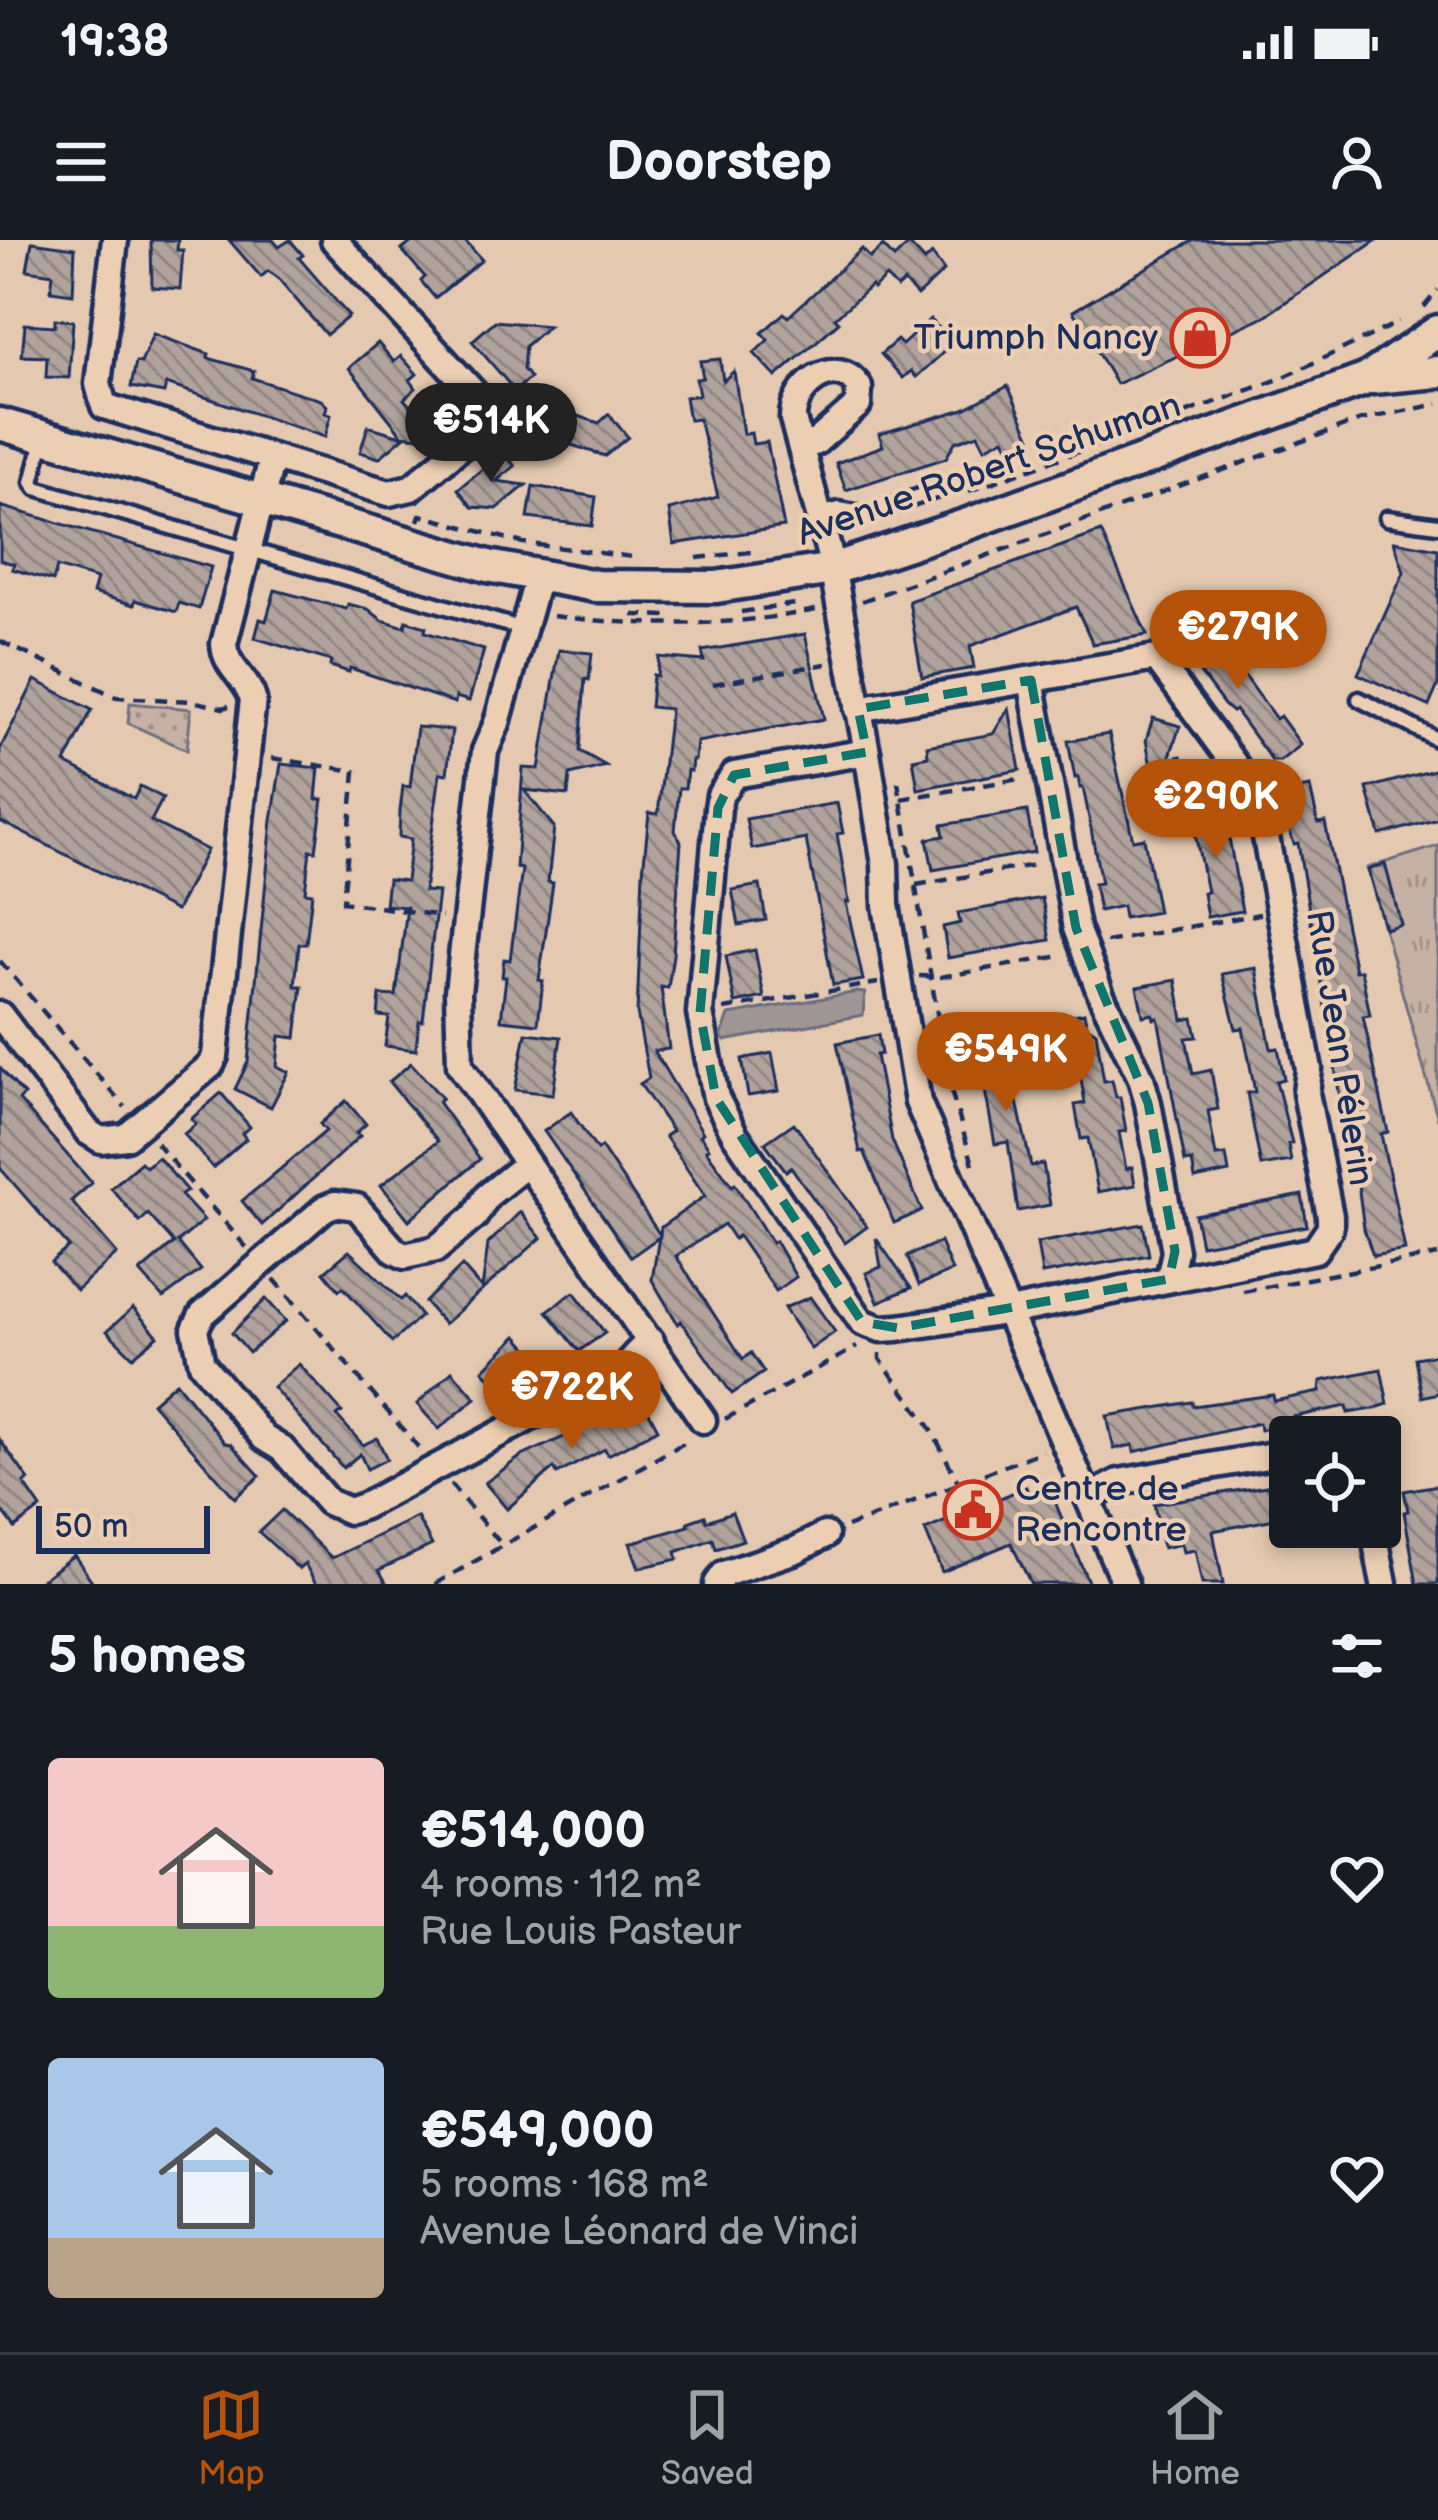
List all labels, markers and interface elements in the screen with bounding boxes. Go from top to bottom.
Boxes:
text: 19:38 [60,15,169,70]
icon: menu [48,129,114,195]
icon: person [1324,129,1390,195]
text: Doorstep [606,130,832,195]
shop icon: Triumph Nancy [1169,307,1231,369]
place label: Triumph Nancy [913,317,1159,360]
pin: €514K [407,383,575,485]
street label: Avenue Robert Schuman [792,384,1186,556]
text: €514K [432,398,550,445]
pin: €279K [1154,590,1322,692]
text: €279K [1177,605,1299,652]
pin: €290K [1132,759,1300,861]
text: €290K [1153,774,1279,821]
street label: Rue Jean Pélerin [1296,907,1382,1189]
pin: €549K [922,1012,1090,1114]
text: €549K [944,1027,1068,1074]
pin: €722K [488,1350,656,1452]
text: €722K [510,1365,634,1412]
map controls [1269,1416,1401,1548]
button: locate [1269,1416,1401,1548]
place label: Centre de Rencontre [1015,1468,1187,1552]
public building icon: Centre de Rencontre [942,1479,1004,1541]
scale bar [36,1500,210,1553]
text: 50 m [54,1507,129,1547]
icon: filters [1324,1623,1390,1689]
text: 5 homes [48,1626,246,1687]
text: €514,000 [420,1801,646,1862]
icon: home [144,1806,288,1950]
icon: heart [1324,1845,1390,1911]
text: 4 rooms · 112 m² [420,1862,702,1909]
text: Rue Louis Pasteur [420,1909,741,1956]
text: €549,000 [420,2101,654,2162]
icon: home [144,2106,288,2250]
icon: heart [1324,2145,1390,2211]
text: 5 rooms · 168 m² [420,2162,709,2209]
text: Avenue Léonard de Vinci [420,2209,858,2256]
tab: Map [198,2382,265,2494]
tab: Saved [661,2382,754,2494]
tab: Home [1150,2382,1240,2494]

